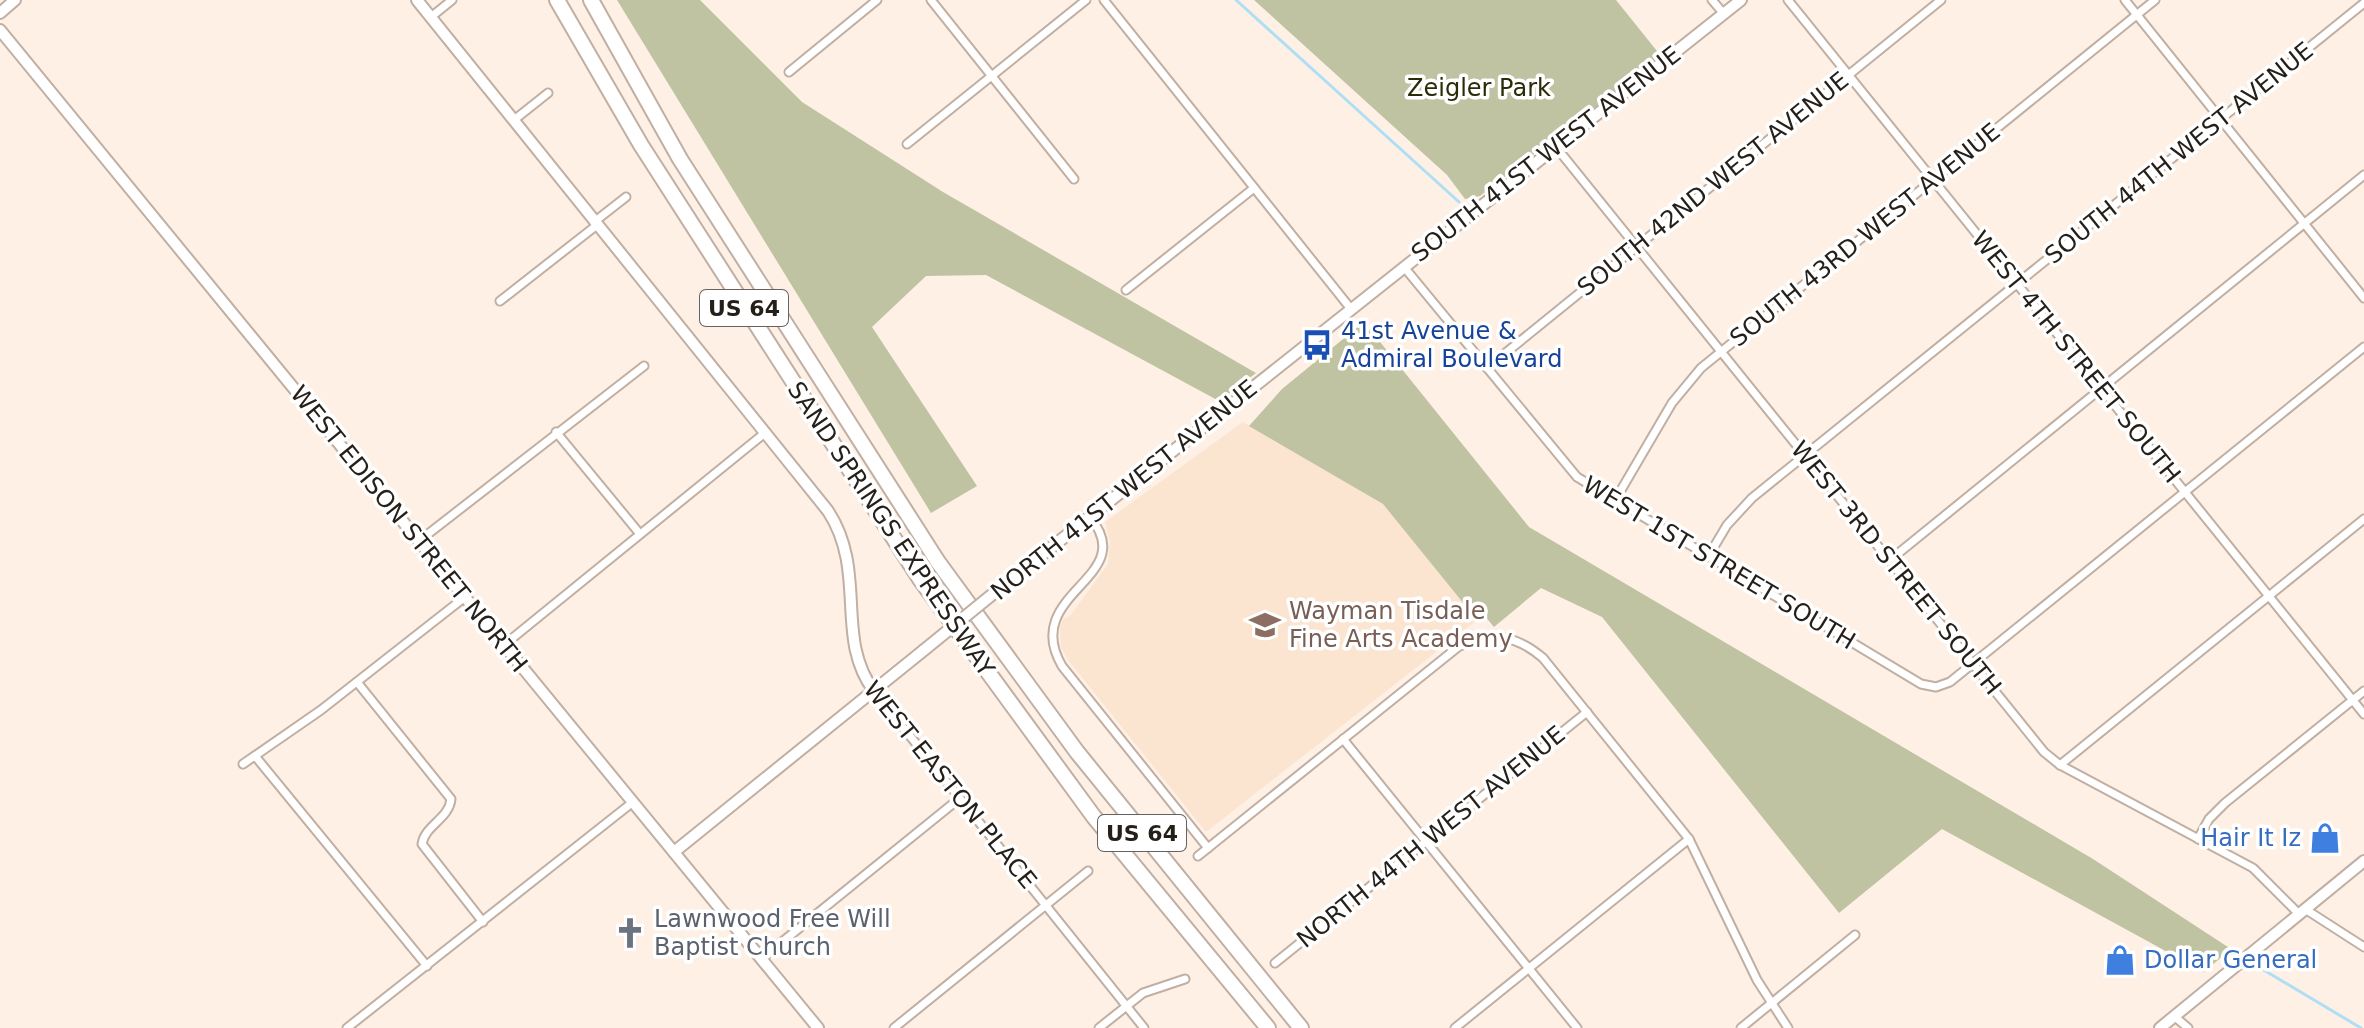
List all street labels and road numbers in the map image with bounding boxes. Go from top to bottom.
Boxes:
street label: SOUTH 44TH WEST AVENUE [2039,36,2319,270]
street label: SOUTH 41ST WEST AVENUE [1406,40,1686,268]
street label: SOUTH 42ND WEST AVENUE [1572,66,1854,302]
street label: SOUTH 43RD WEST AVENUE [1724,117,2006,353]
street label: WEST 4TH STREET SOUTH [1966,226,2186,488]
road number: US 64 [700,290,788,326]
street label: NORTH 41ST WEST AVENUE [986,374,1262,606]
street label: SAND SPRINGS EXPRESSWAY [782,376,1000,682]
street label: WEST EDISON STREET NORTH [285,380,533,678]
street label: WEST 3RD STREET SOUTH [1785,436,2007,700]
street label: WEST 1ST STREET SOUTH [1578,470,1860,656]
street label: WEST EASTON PLACE [858,676,1042,894]
street label: NORTH 44TH WEST AVENUE [1291,720,1571,954]
road number: US 64 [1098,815,1186,851]

